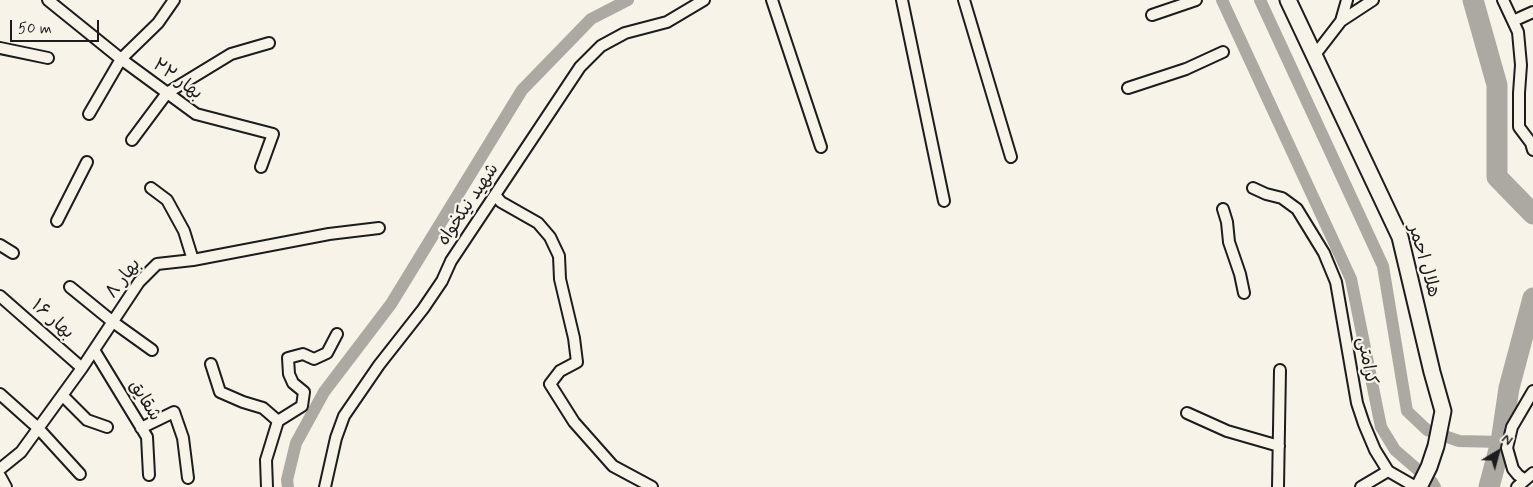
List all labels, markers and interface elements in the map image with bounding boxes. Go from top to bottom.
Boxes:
scale bar [12,10,101,42]
text: 50 m [18,19,52,39]
street label: بهار ۲۲ [148,55,206,105]
street label: شهید نیکخواه [434,160,504,250]
street label: هلال احمر [1402,222,1444,300]
street label: بهار ۸ [102,255,146,303]
street label: بهار ۱۶ [26,296,78,344]
street label: کرامتی [1351,335,1381,387]
street label: شقایق [123,376,165,426]
north arrow [1473,427,1523,477]
text: N [1498,430,1516,450]

